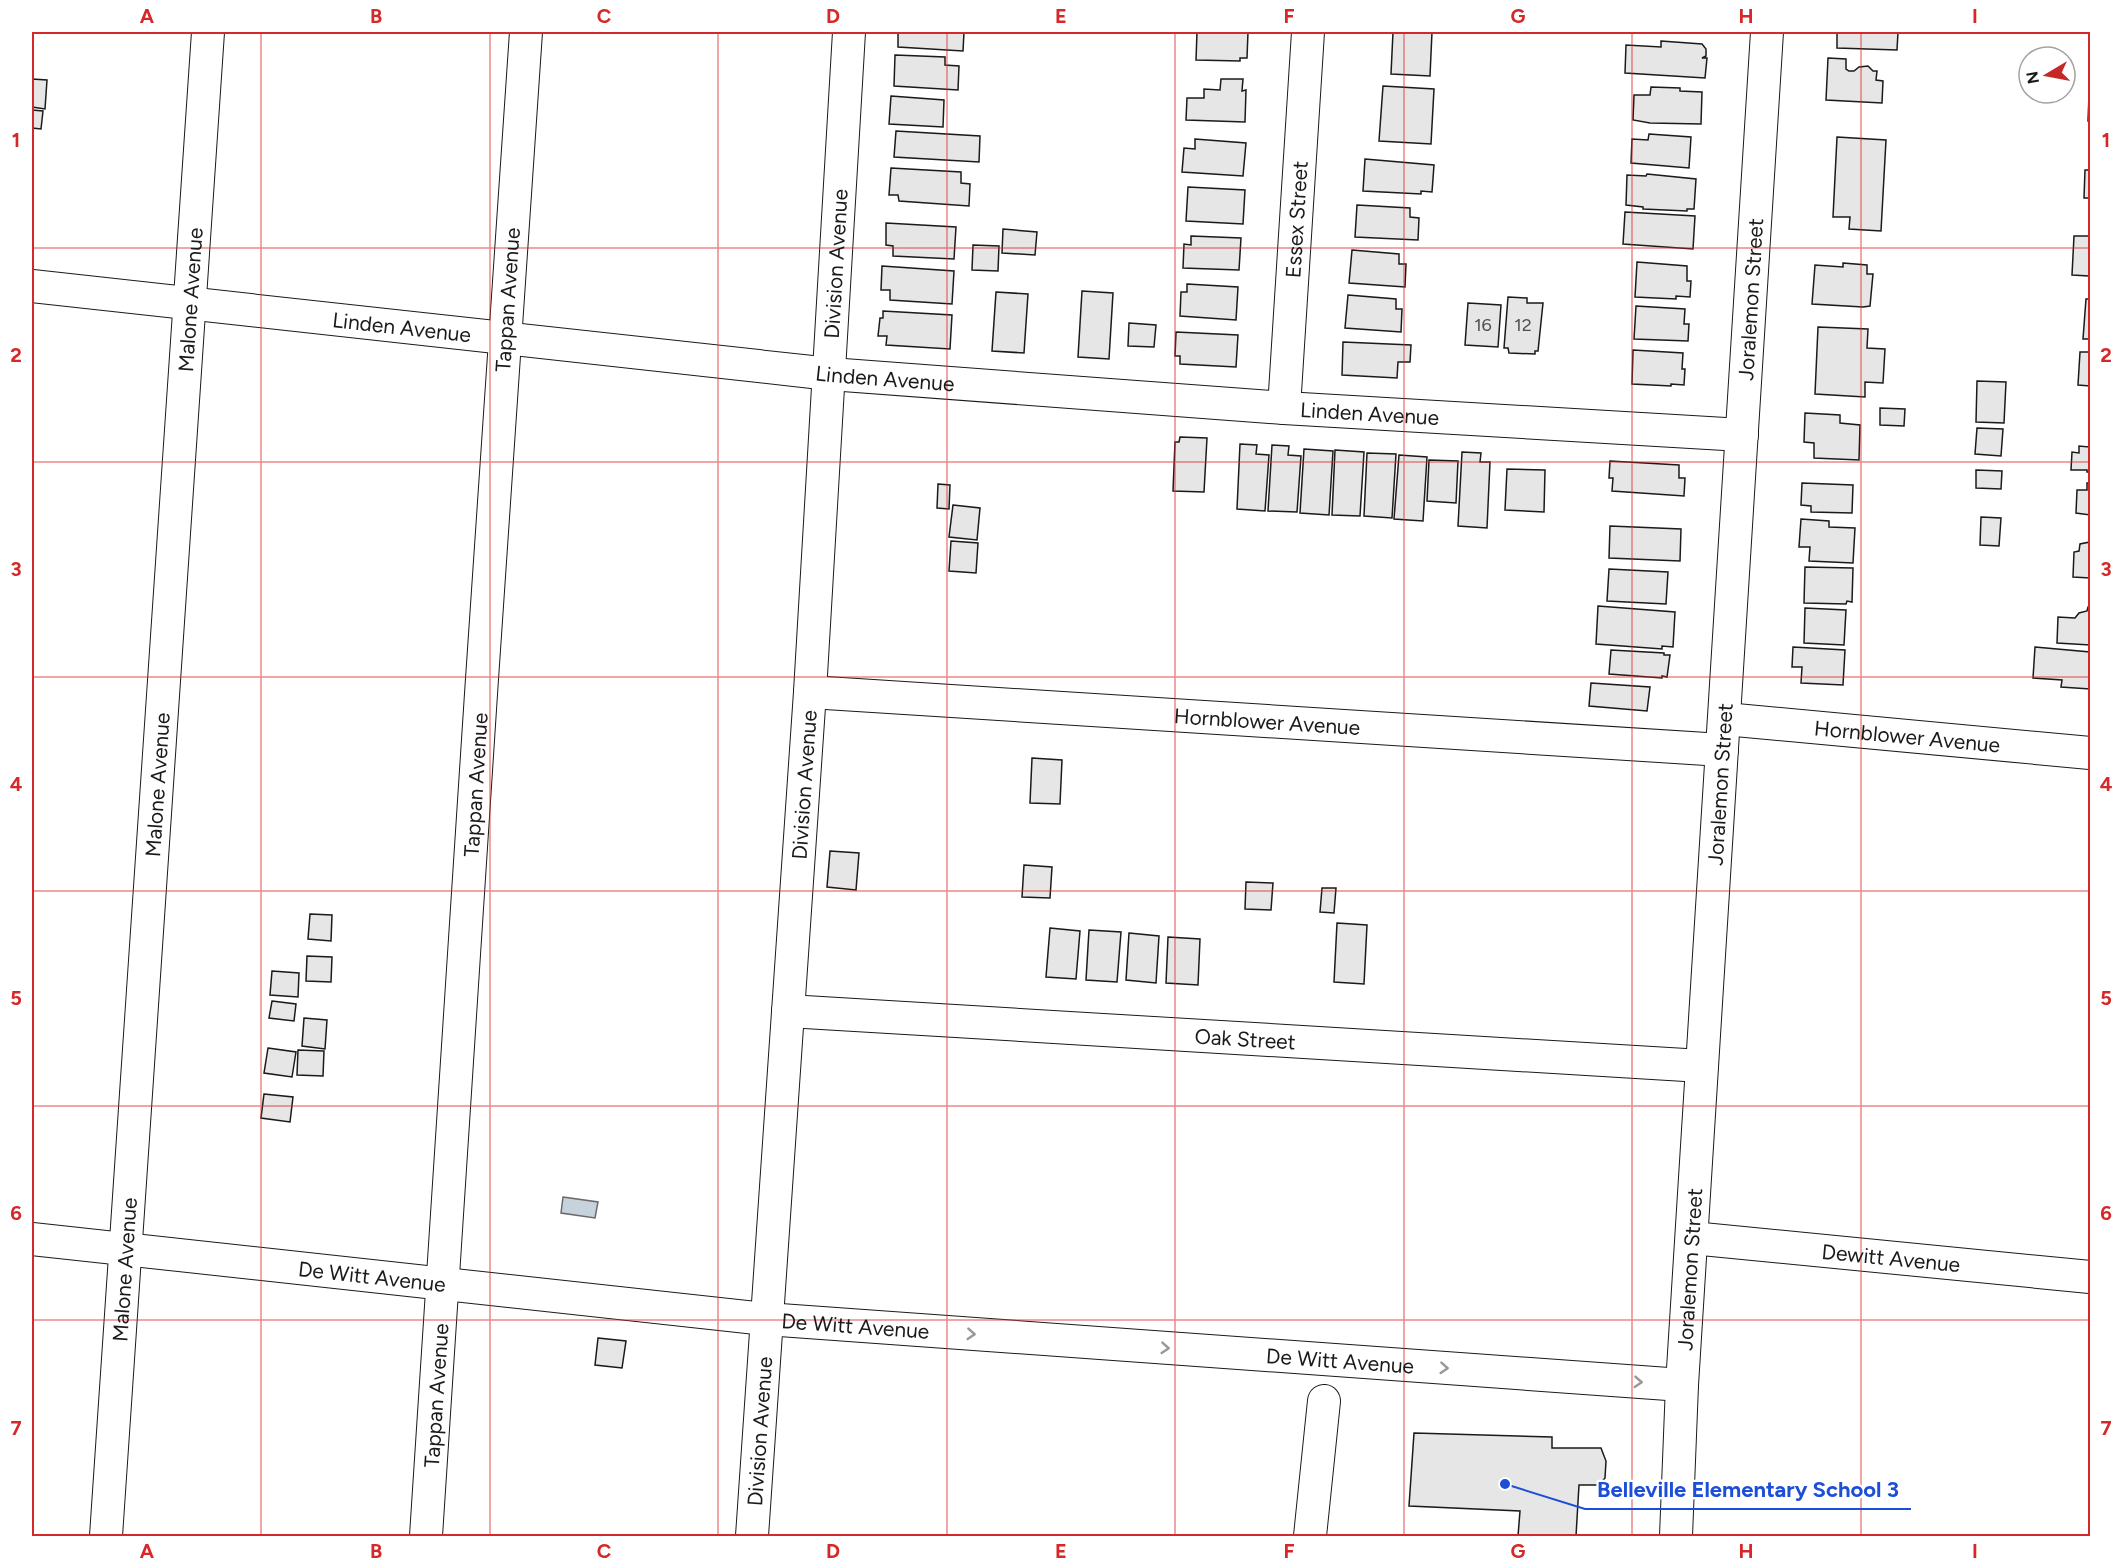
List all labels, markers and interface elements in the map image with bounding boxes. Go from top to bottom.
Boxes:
text: A [140,4,155,28]
text: B [370,4,382,28]
text: C [597,4,611,28]
text: D [826,4,840,28]
text: E [1055,4,1067,28]
text: F [1283,4,1295,28]
text: G [1511,4,1526,28]
text: H [1739,4,1754,28]
text: I [1972,4,1978,28]
north arrow [2017,45,2077,105]
text: N [2022,70,2043,85]
text: 1 [12,128,20,152]
text: 1 [2102,128,2110,152]
street label: Essex Street [1280,160,1312,279]
street label: Division Avenue [818,188,852,339]
street label: Joralemon Street [1733,217,1768,381]
street label: Malone Avenue [172,227,207,373]
street label: Tappan Avenue [490,227,524,373]
street label: Linden Avenue [331,307,472,347]
house number: 16 [1474,314,1492,336]
house number: 12 [1514,314,1532,336]
text: 2 [10,343,22,367]
text: 2 [2100,343,2112,367]
street label: Linden Avenue [814,360,955,396]
street label: Linden Avenue [1300,396,1440,430]
text: 3 [10,557,22,581]
text: 3 [2100,557,2112,581]
street label: Joralemon Street [1702,702,1737,866]
street label: Hornblower Avenue [1173,703,1361,739]
street label: Division Avenue [786,709,821,860]
street label: Malone Avenue [140,712,174,858]
street label: Tappan Avenue [458,712,492,858]
street label: Hornblower Avenue [1813,715,2001,757]
text: 4 [10,772,23,796]
text: 4 [2100,772,2113,796]
text: 5 [10,986,22,1010]
text: 5 [2100,986,2112,1010]
street label: Oak Street [1194,1023,1297,1054]
street label: Joralemon Street [1672,1187,1707,1351]
street label: Malone Avenue [107,1197,141,1343]
text: 6 [10,1201,22,1225]
text: 6 [2100,1201,2112,1225]
street label: Dewitt Avenue [1821,1238,1961,1277]
street label: De Witt Avenue [297,1256,447,1297]
street label: De Witt Avenue [781,1308,930,1343]
street label: Tappan Avenue [418,1322,453,1468]
one-way arrow [966,1327,975,1340]
one-way arrow [1161,1341,1170,1354]
street label: De Witt Avenue [1265,1343,1415,1378]
street label: Division Avenue [742,1356,777,1507]
one-way arrow [1439,1361,1448,1374]
one-way arrow [1634,1375,1643,1388]
text: 7 [10,1416,22,1440]
text: 7 [2100,1416,2112,1440]
callout: Belleville Elementary School 3 [1585,1469,1911,1509]
text: Belleville Elementary School 3 [1597,1476,1899,1503]
text: A [140,1539,155,1563]
text: B [370,1539,382,1563]
text: C [597,1539,611,1563]
text: D [826,1539,840,1563]
text: E [1055,1539,1067,1563]
text: F [1283,1539,1295,1563]
text: G [1511,1539,1526,1563]
text: H [1739,1539,1754,1563]
text: I [1972,1539,1978,1563]

